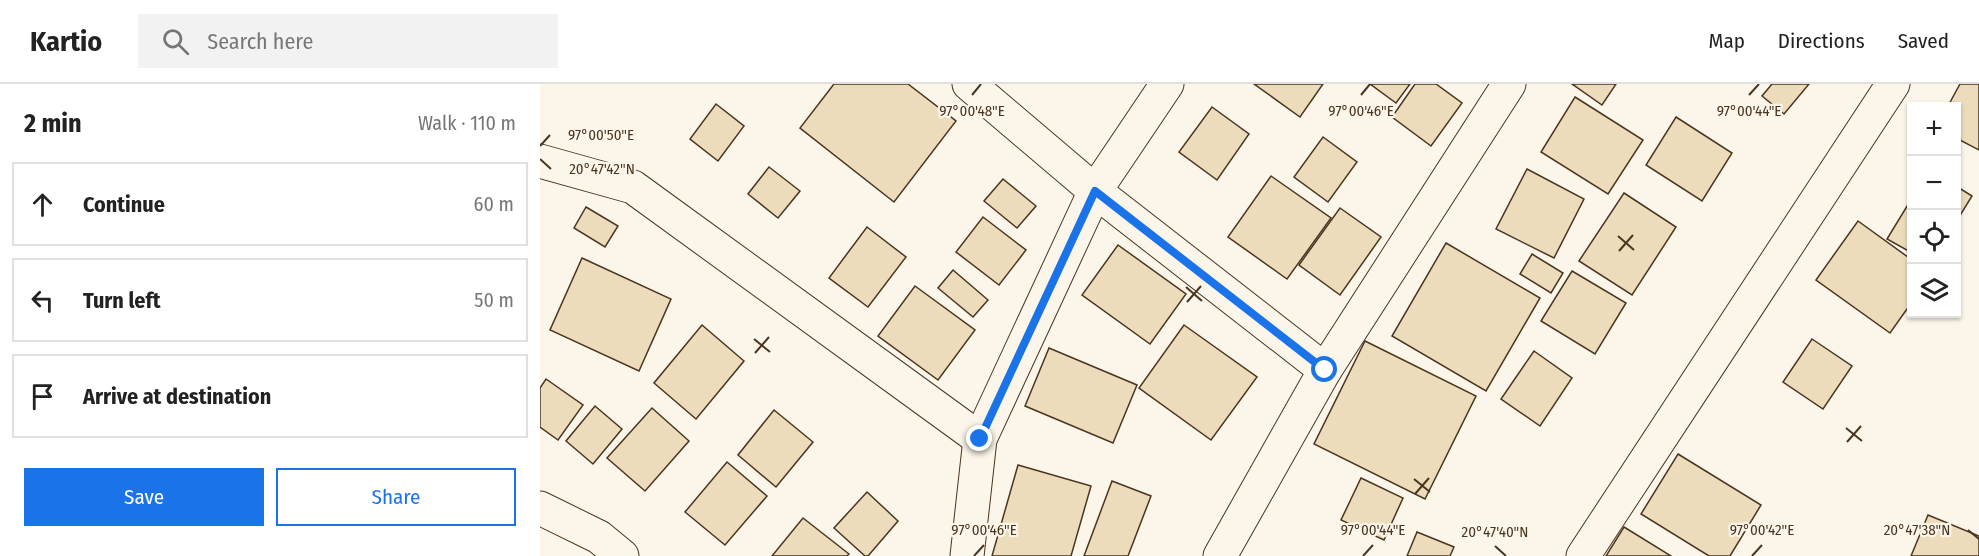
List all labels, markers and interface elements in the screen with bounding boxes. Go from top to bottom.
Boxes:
search box [138,14,558,68]
text: Kartio [30,25,102,58]
icon: search [159,25,192,58]
text: Search here [207,28,313,55]
text: Map [1708,28,1745,54]
text: Directions [1778,28,1865,54]
text: Saved [1898,28,1949,54]
text: 97°00'48"E [939,102,1005,120]
text: 97°00'46"E [1328,102,1394,120]
text: 97°00'44"E [1717,102,1781,120]
map controls [1907,102,1961,318]
button: + [1907,102,1961,156]
text: 2 min [24,108,82,139]
text: Walk · 110 m [418,111,516,135]
text: 97°00'50"E [568,126,634,144]
button: − [1907,156,1961,210]
text: 20°47'42"N [569,160,635,178]
icon: ahead [26,188,59,221]
text: Continue [83,191,165,218]
text: 60 m [474,192,514,216]
button: locate [1907,210,1961,264]
button: layers [1907,264,1961,318]
icon: left [26,284,59,317]
text: Turn left [83,287,161,314]
text: 50 m [474,288,514,312]
route start [1311,356,1337,382]
icon: arrive [26,380,59,413]
text: Arrive at destination [83,383,271,410]
route end [966,425,992,451]
button: Save [24,468,264,526]
button: Share [276,468,516,526]
text: 97°00'46"E [951,521,1017,539]
text: 97°00'44"E [1341,521,1405,539]
text: 97°00'42"E [1730,521,1794,539]
text: 20°47'38"N [1884,521,1950,539]
text: 20°47'40"N [1462,523,1528,541]

